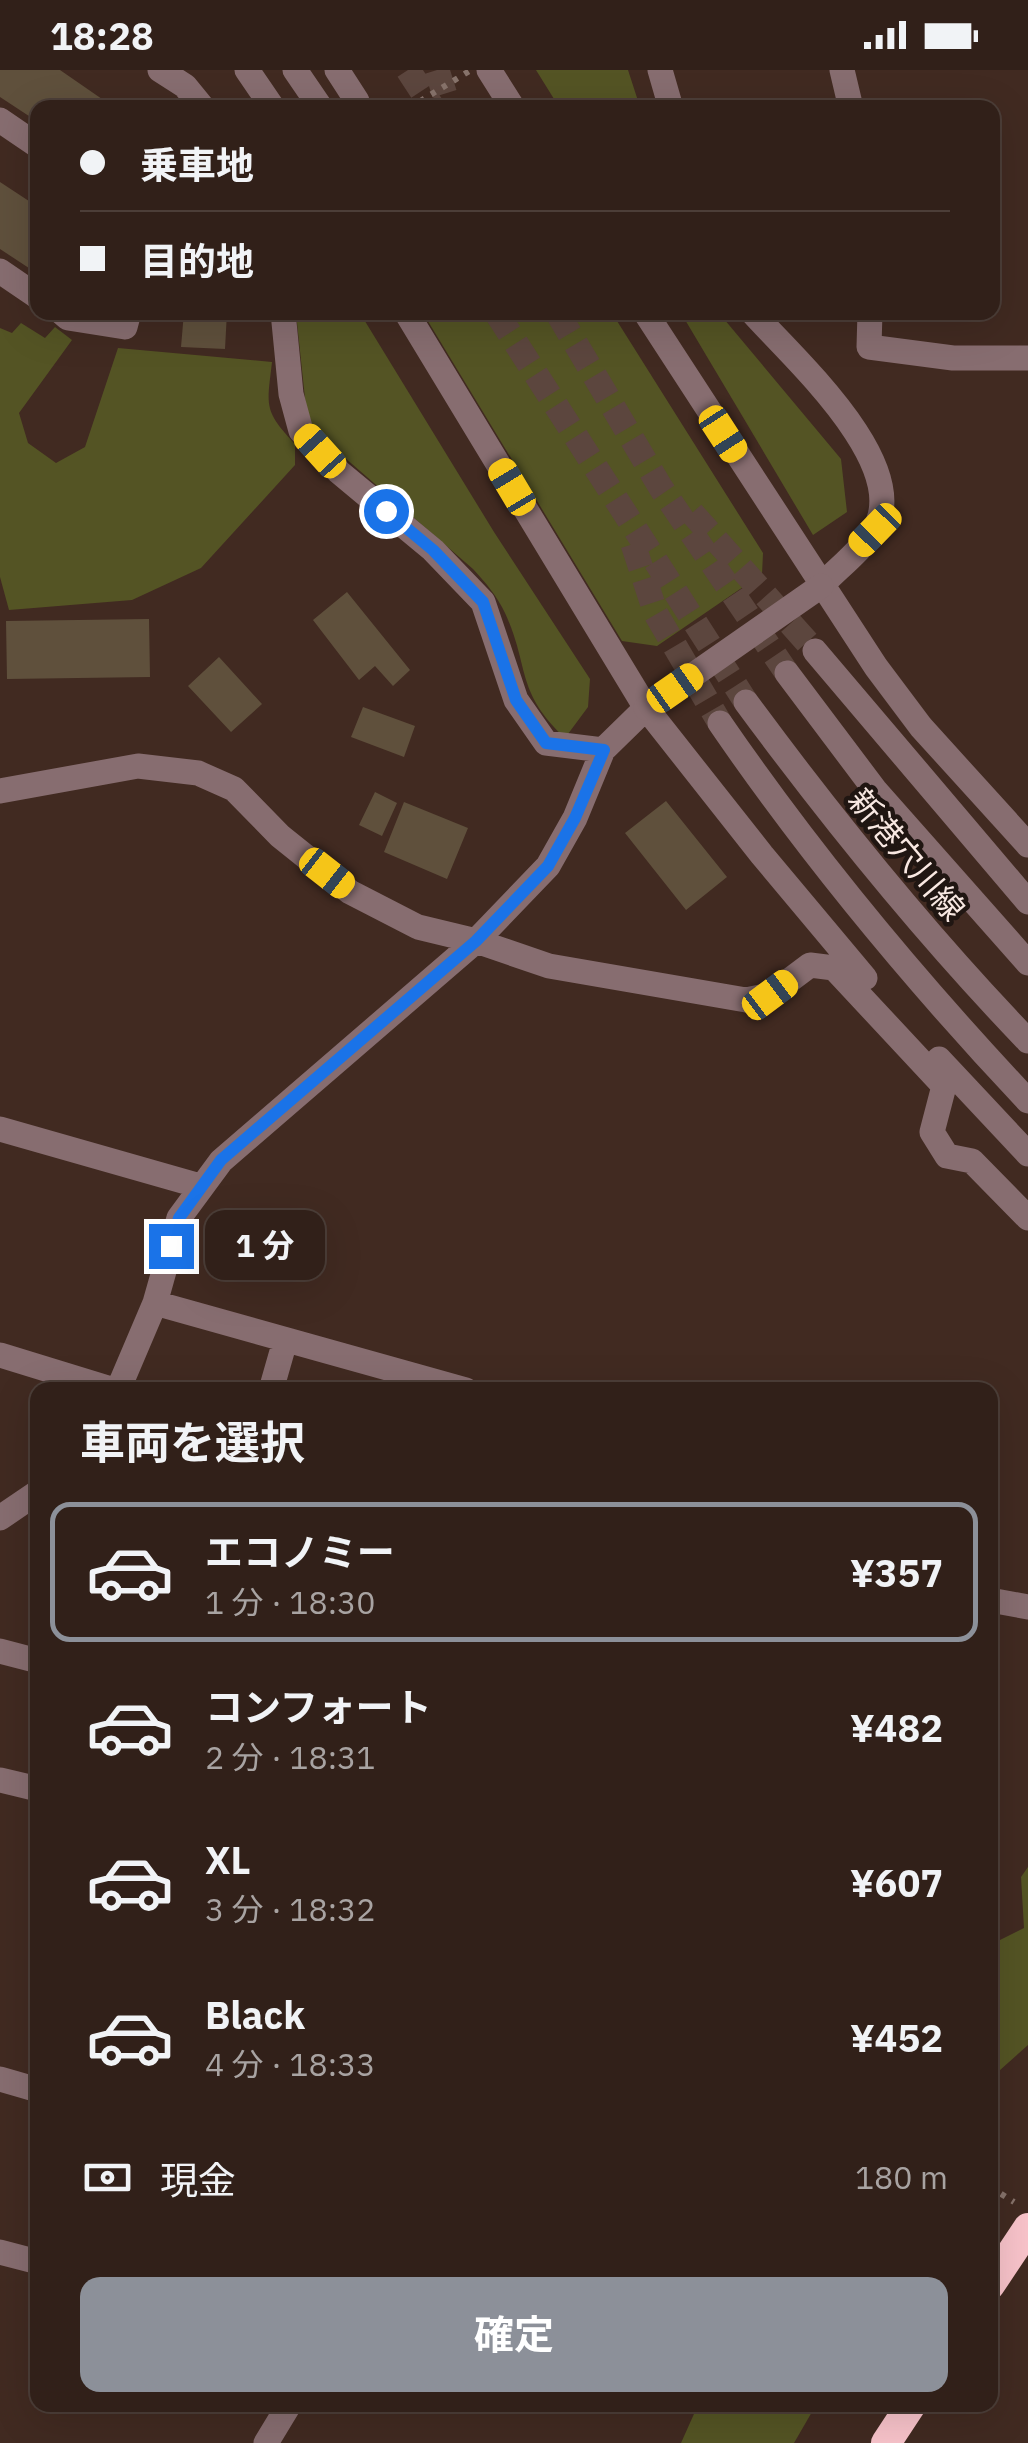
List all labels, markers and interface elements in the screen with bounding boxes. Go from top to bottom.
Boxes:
text: 18:28 [50,11,154,60]
text: 乗車地 [140,140,254,189]
text: 目的地 [140,236,254,285]
car [694,401,752,467]
car [289,419,351,483]
car [484,454,540,520]
route start [364,489,409,534]
car [843,498,907,562]
car [642,659,708,717]
street label: 新港穴川線 [839,779,975,929]
car [294,843,360,903]
car [737,965,803,1025]
callout: 1 分 [206,1211,326,1281]
route end [149,1224,194,1269]
text: 1 分 [236,1224,294,1266]
text: 車両を選択 [80,1413,305,1471]
icon: car [85,1527,175,1617]
text: エコノミー [205,1527,395,1576]
text: ¥357 [850,1548,943,1597]
text: 1 分 · 18:30 [205,1581,375,1623]
icon: car [85,1682,175,1772]
text: コンフォート [205,1682,432,1731]
text: ¥482 [850,1703,943,1752]
text: 2 分 · 18:31 [205,1736,375,1778]
text: XL [205,1835,251,1884]
icon: car [85,1837,175,1927]
text: ¥607 [850,1858,943,1907]
text: 3 分 · 18:32 [205,1888,375,1930]
text: Black [205,1990,305,2039]
icon: car [85,1992,175,2082]
text: ¥452 [850,2013,943,2062]
text: 4 分 · 18:33 [205,2043,375,2085]
icon: cash [80,2150,135,2205]
text: 現金 [160,2155,236,2204]
text: 180 m [855,2156,948,2198]
button: 確定 [80,2277,948,2392]

